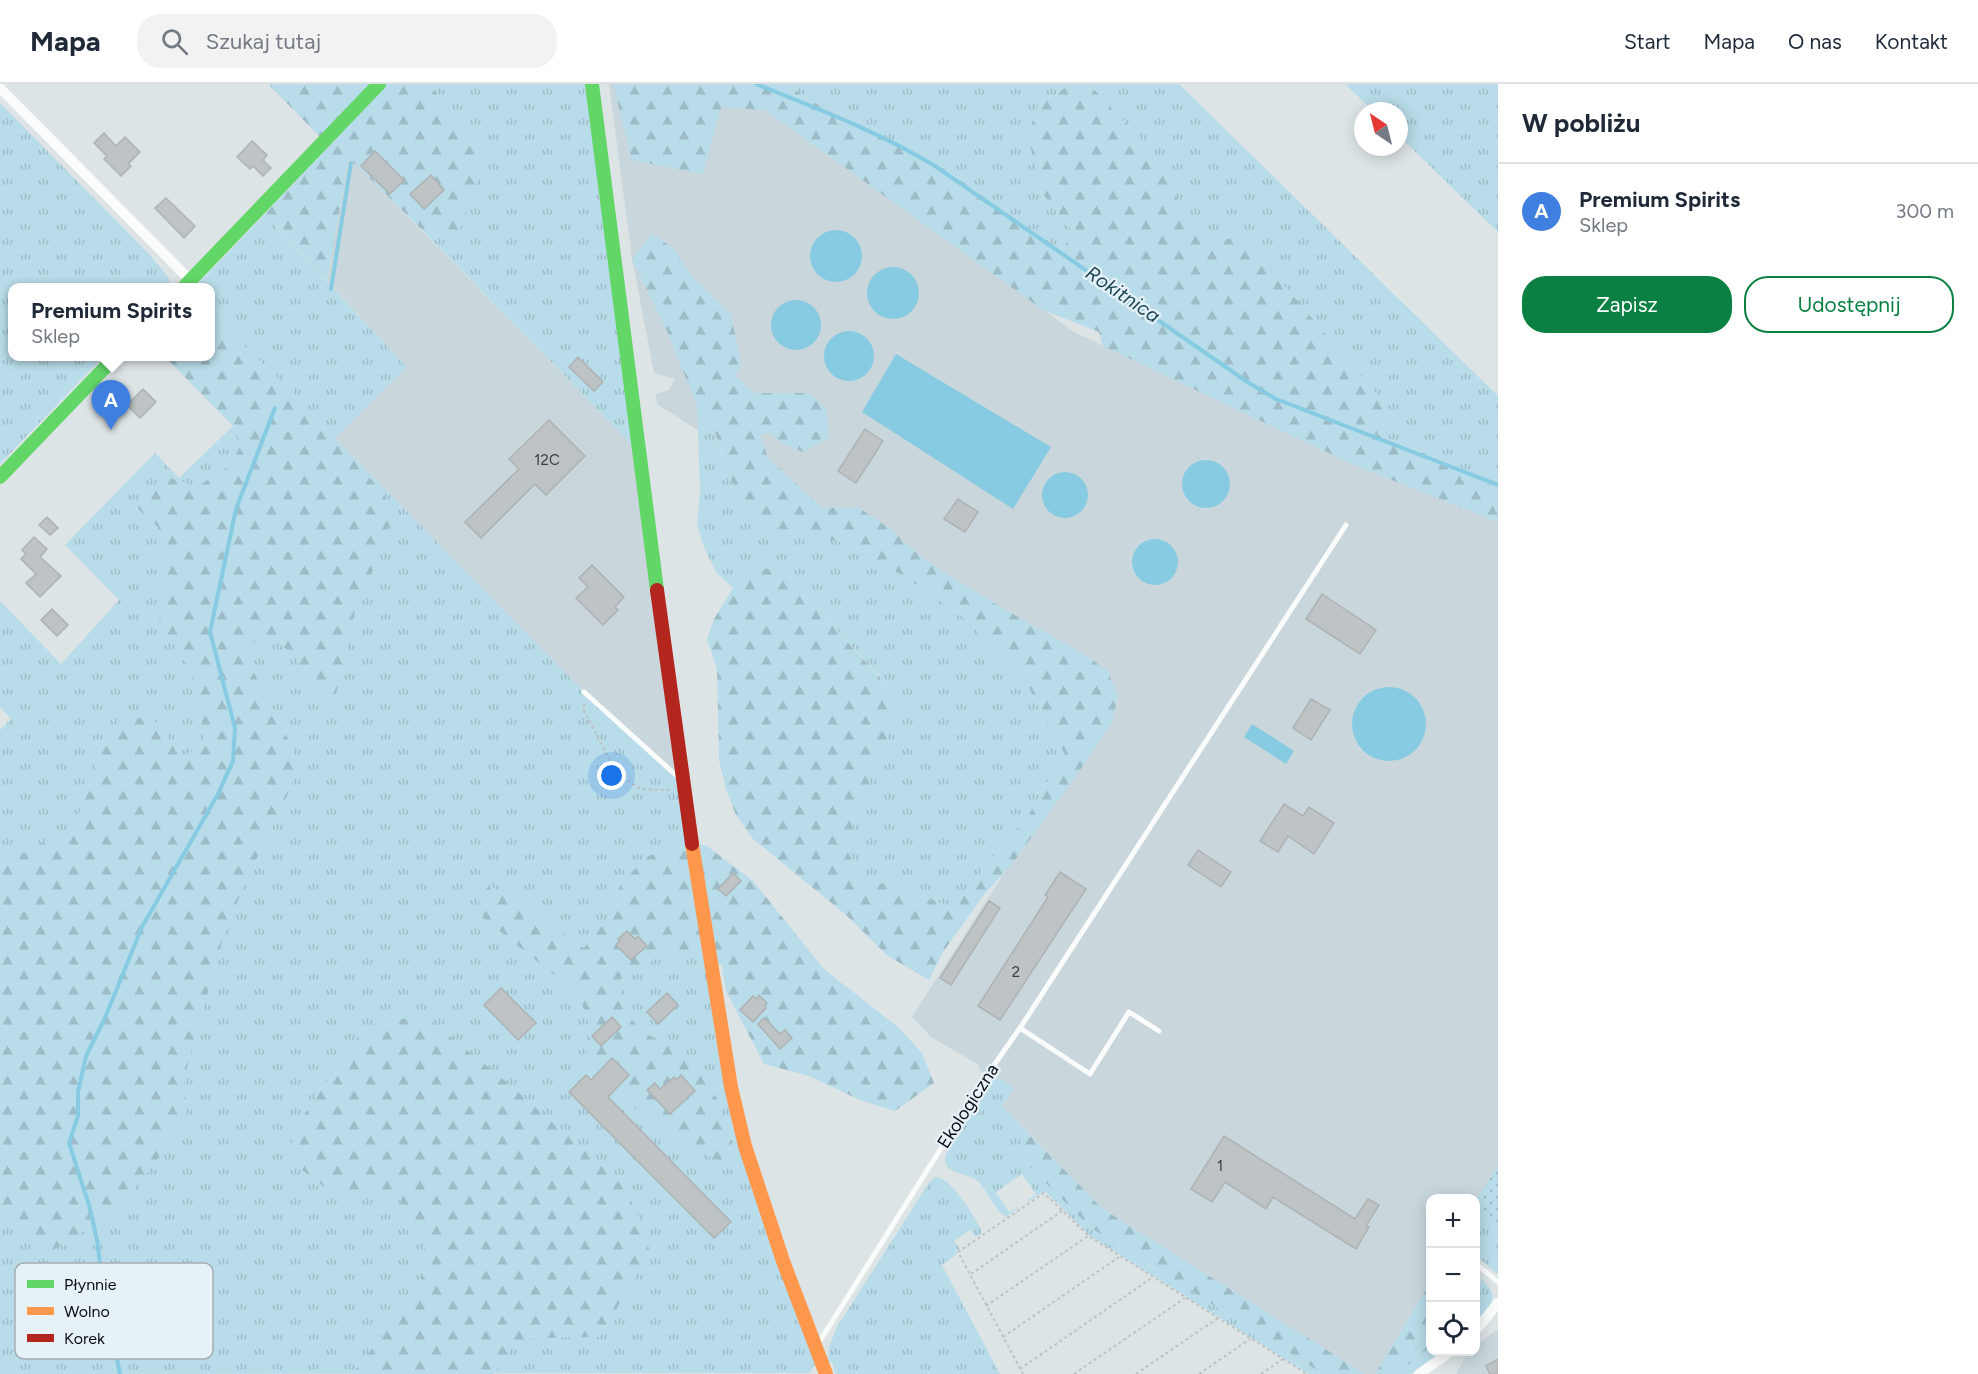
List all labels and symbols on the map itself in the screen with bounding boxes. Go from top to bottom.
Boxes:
north arrow [1354,102,1408,156]
water label: Rokitnica [1081,260,1165,328]
pin: A [92,380,130,430]
house number: 12C [534,451,560,469]
your location [597,761,626,790]
house number: 2 [1012,963,1020,981]
street label: Ekologiczna [932,1060,1004,1152]
house number: 1 [1217,1157,1223,1175]
legend [15,1263,213,1359]
text: Płynnie [64,1275,117,1294]
text: Wolno [64,1302,110,1321]
text: Korek [64,1329,105,1348]

